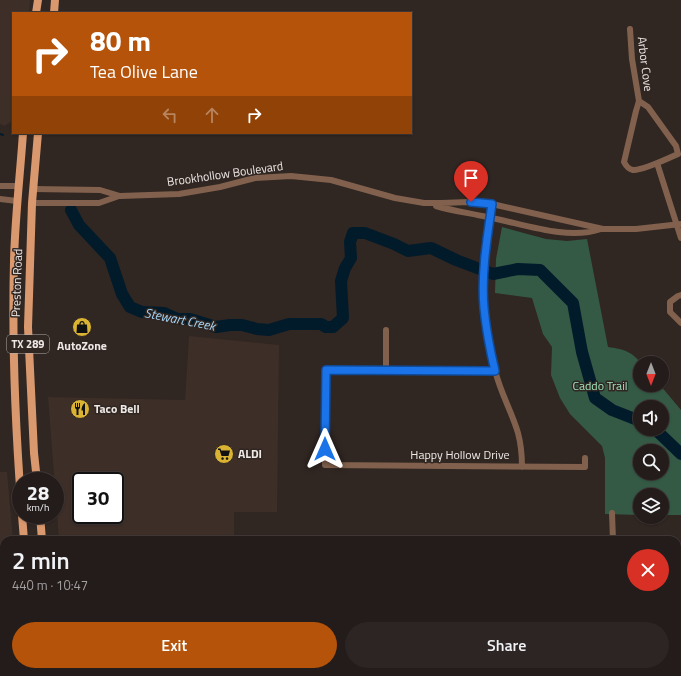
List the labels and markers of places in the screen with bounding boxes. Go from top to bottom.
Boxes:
pin [454,161,488,202]
shop icon: AutoZone [71,316,93,338]
place label: AutoZone [57,336,107,355]
restaurant icon: Taco Bell [69,398,91,420]
place label: Taco Bell [94,399,140,418]
supermarket icon: ALDI [213,443,235,465]
place label: ALDI [238,444,262,463]

